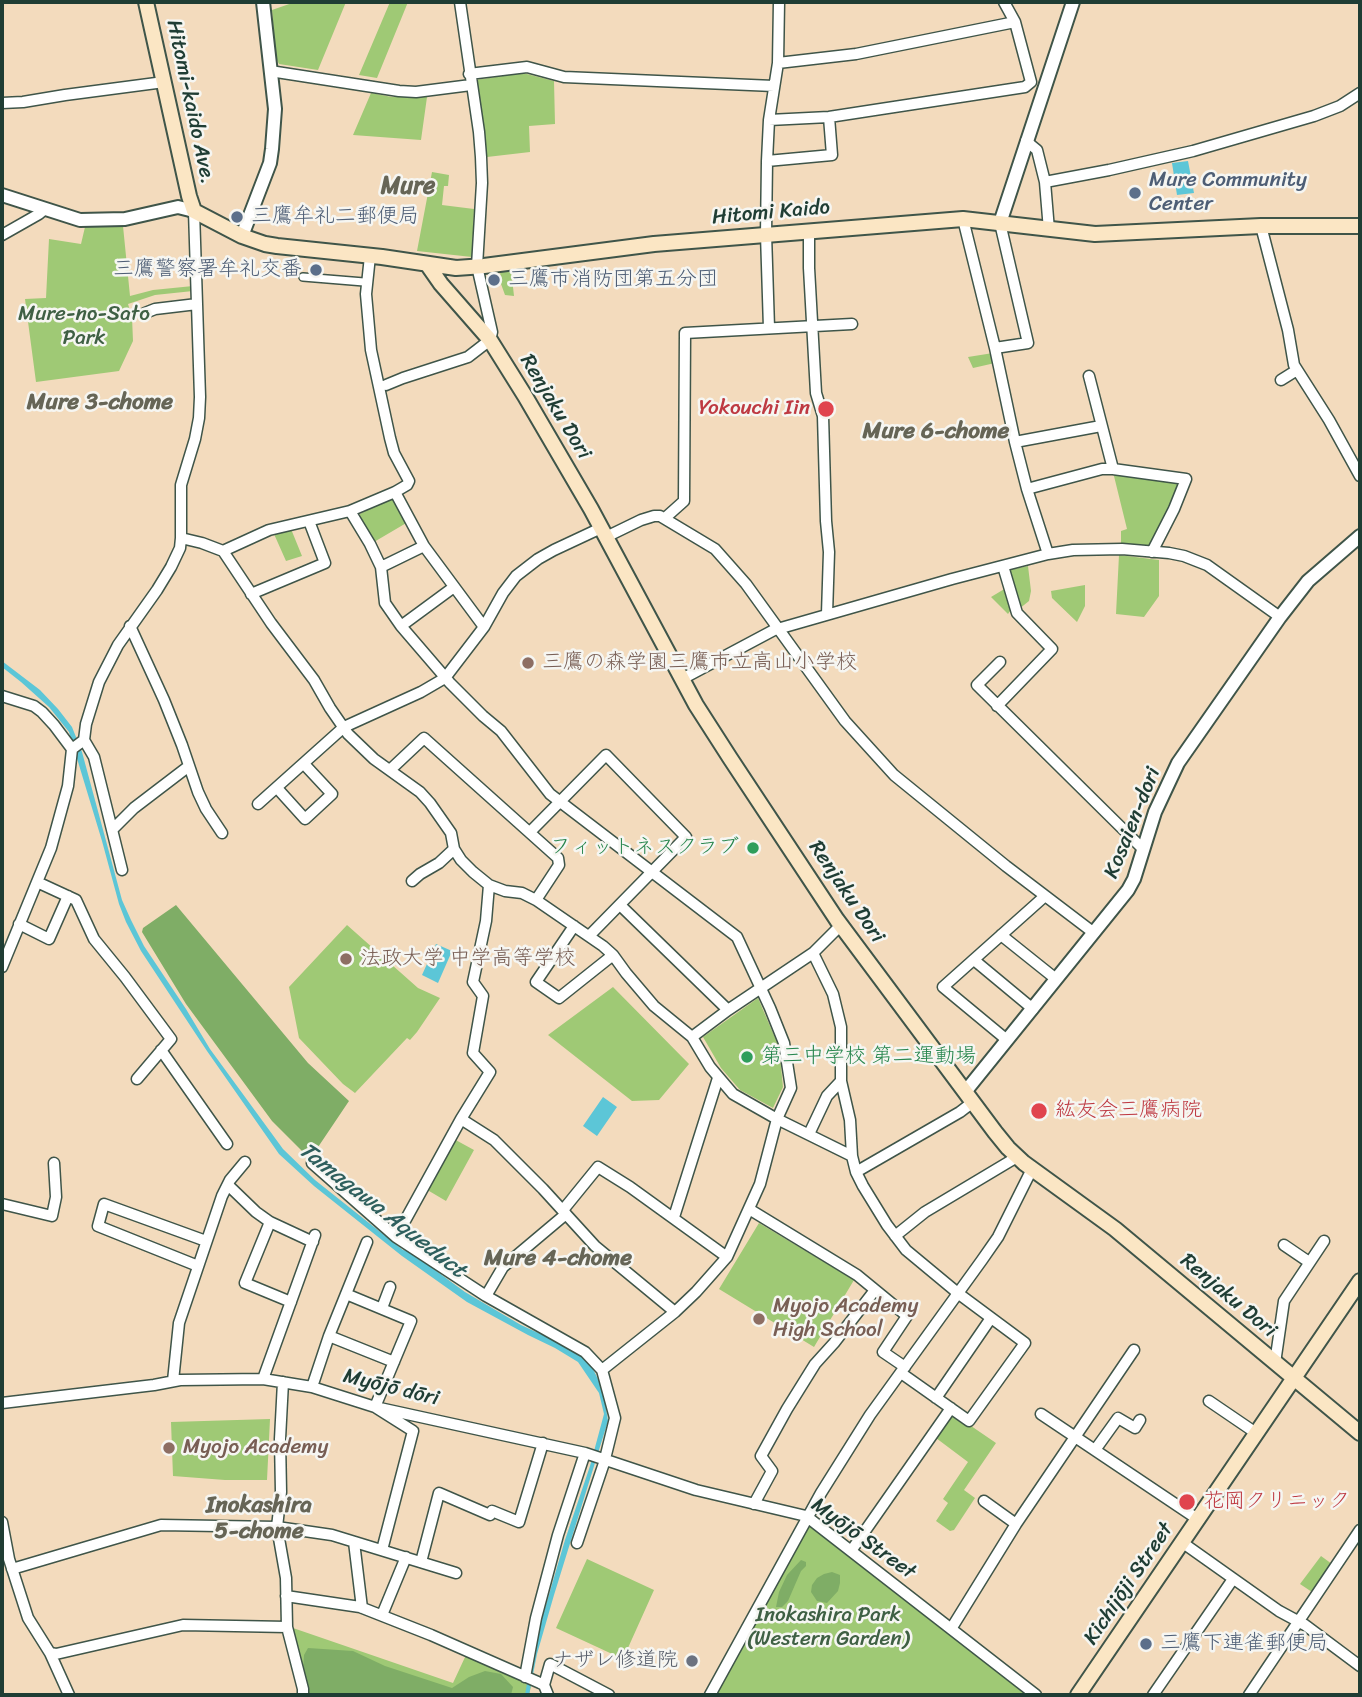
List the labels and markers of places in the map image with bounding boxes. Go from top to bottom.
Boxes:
place label: Mure Community Center [1149,168,1307,218]
marker: Mure Community Center [1127,185,1143,201]
place label: 三鷹牟礼二郵便局 [251,204,419,230]
marker: 三鷹牟礼二郵便局 [229,209,245,225]
place label: 三鷹警察署牟礼交番 [113,257,302,283]
marker: 三鷹警察署牟礼交番 [308,262,324,278]
place label: 三鷹市消防団第五分団 [508,267,718,293]
marker: 三鷹市消防団第五分団 [486,272,502,288]
place label: Yokouchi Iin [699,396,810,422]
marker: Yokouchi Iin [816,399,836,419]
place label: 三鷹の森学園三鷹市立高山小学校 [542,650,857,676]
marker: 三鷹の森学園三鷹市立高山小学校 [520,655,536,671]
place label: フィットネスクラブ [550,835,739,861]
marker: フィットネスクラブ [745,840,761,856]
place label: 法政大学 中学高等学校 [360,946,575,972]
marker: 法政大学 中学高等学校 [338,951,354,967]
place label: 第三中学校 第二運動場 [761,1044,976,1070]
marker: 第三中学校 第二運動場 [739,1049,755,1065]
place label: 紘友会三鷹病院 [1055,1098,1202,1124]
marker: 紘友会三鷹病院 [1029,1101,1049,1121]
place label: Myojo Academy High School [773,1294,918,1344]
marker: Myojo Academy High School [751,1311,767,1327]
place label: Myojo Academy [183,1435,328,1461]
marker: Myojo Academy [161,1440,177,1456]
place label: 花岡クリニック [1203,1489,1350,1515]
marker: 花岡クリニック [1177,1492,1197,1512]
place label: 三鷹下連雀郵便局 [1160,1631,1328,1657]
marker: 三鷹下連雀郵便局 [1138,1636,1154,1652]
place label: ナザレ修道院 [552,1648,678,1674]
marker: ナザレ修道院 [684,1653,700,1669]

